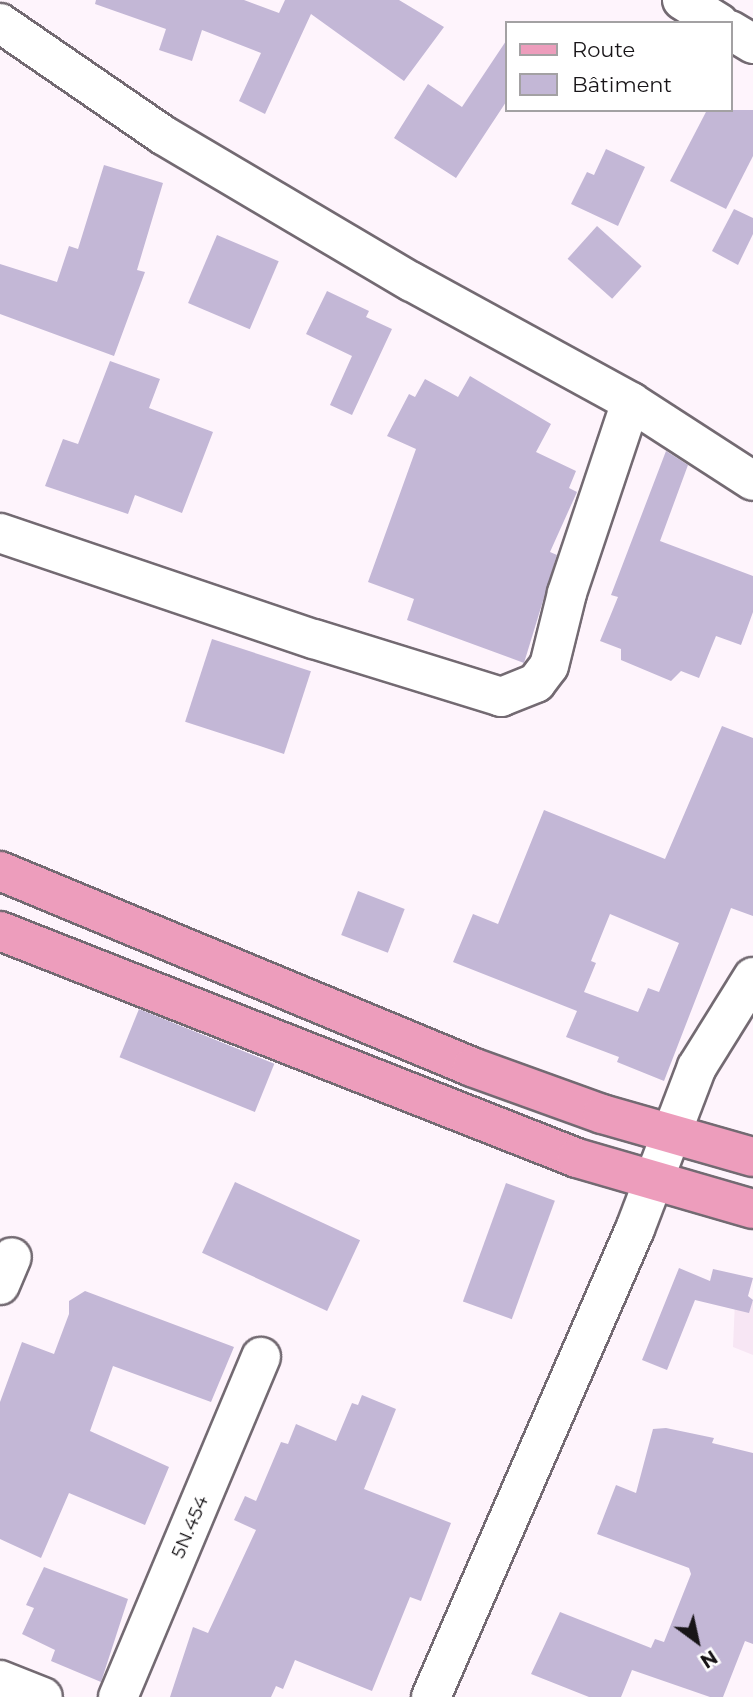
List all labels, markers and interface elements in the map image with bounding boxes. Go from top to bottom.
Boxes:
legend [504,21,732,112]
text: Route [572,37,635,62]
text: Bâtiment [572,72,672,97]
street label: 5N.454 [167,1492,213,1562]
north arrow [662,1606,732,1676]
text: N [696,1645,721,1673]

